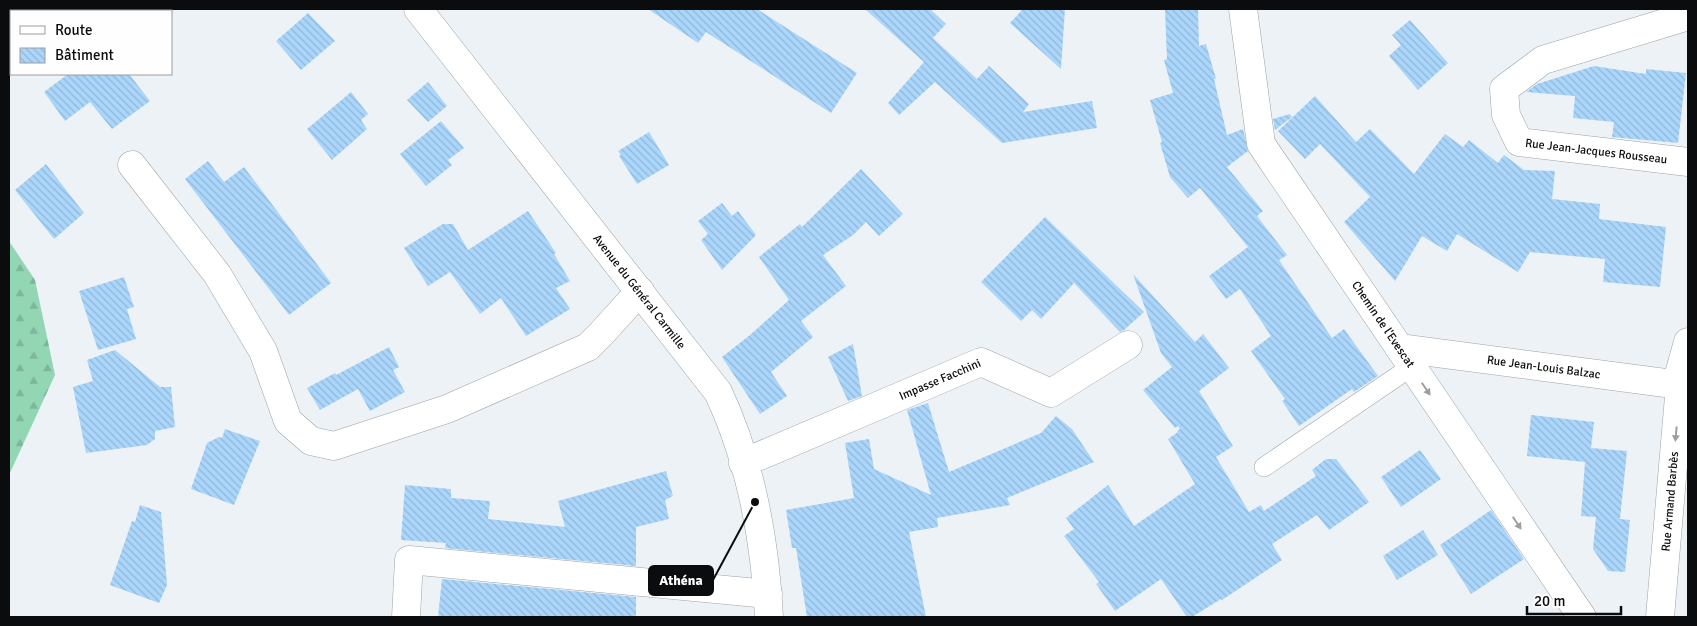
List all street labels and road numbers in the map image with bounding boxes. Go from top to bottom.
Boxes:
street label: Rue Jean-Jacques Rousseau [1524,135,1668,167]
street label: Avenue du Général Carmille [590,231,689,352]
street label: Chemin de l'Evescat [1349,278,1418,370]
street label: Rue Jean-Louis Balzac [1486,352,1602,382]
street label: Impasse Facchini [897,355,983,403]
street label: Rue Armand Barbès [1658,451,1682,552]

